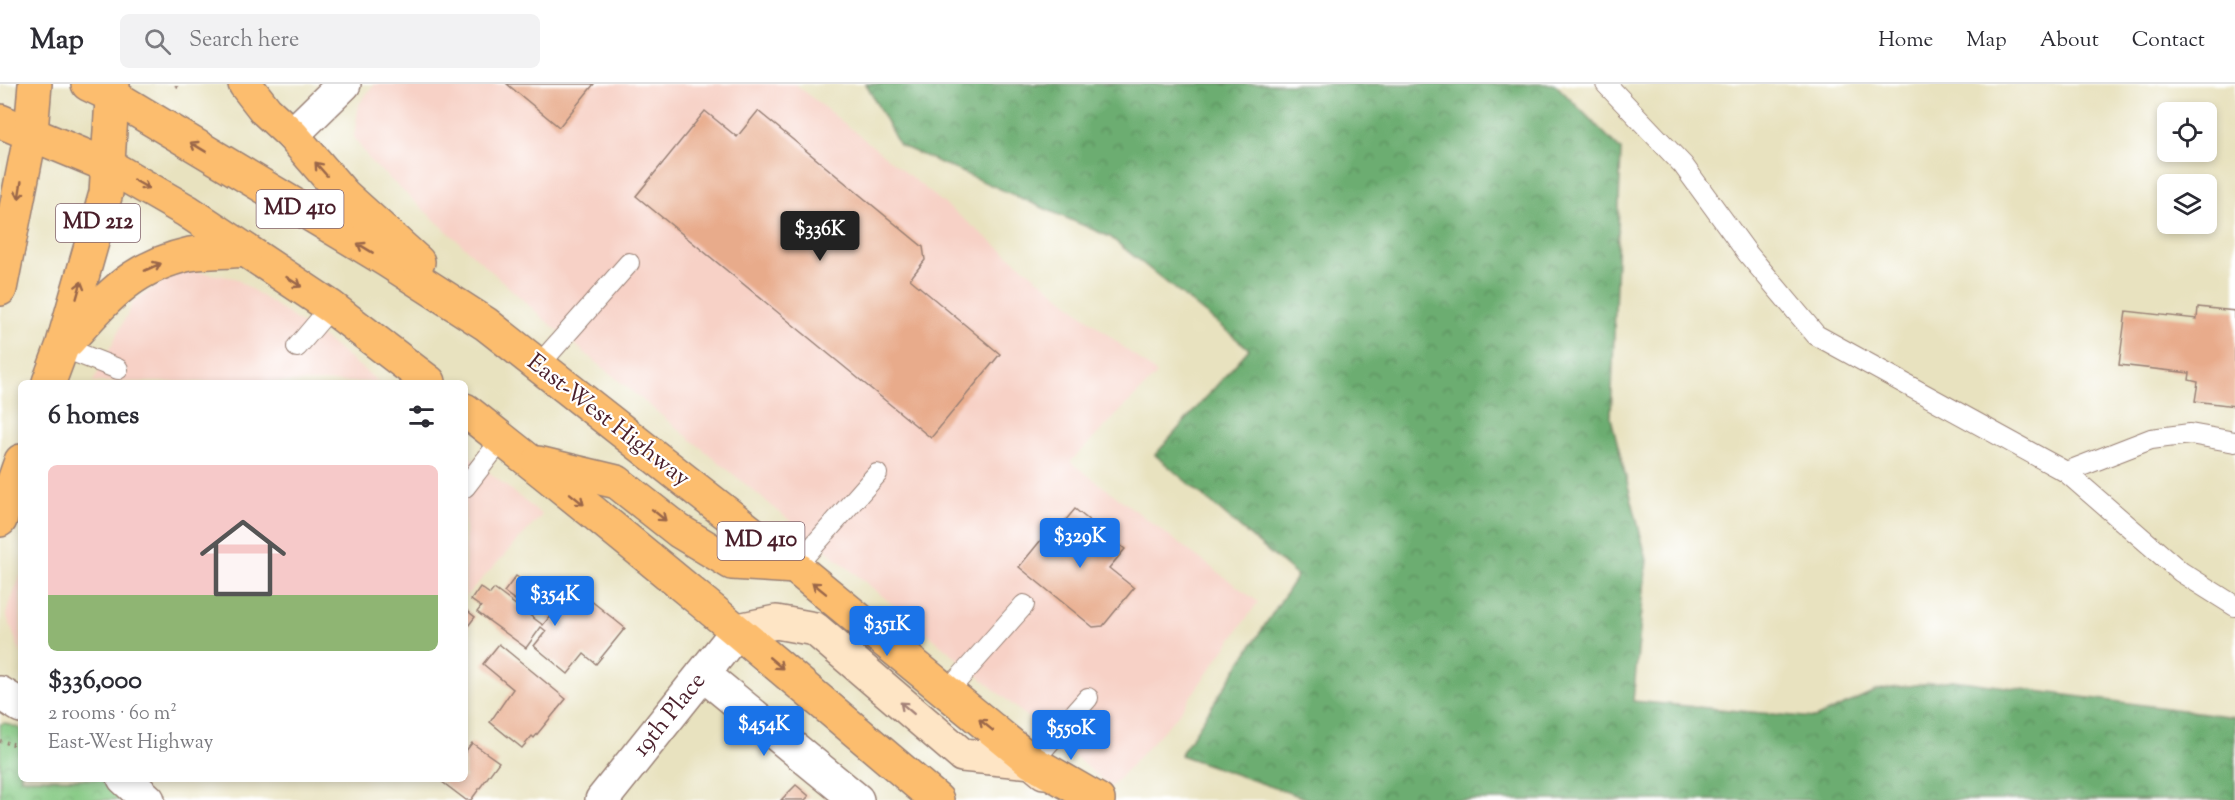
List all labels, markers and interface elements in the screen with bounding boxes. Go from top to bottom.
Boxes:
search box [120,14,540,68]
text: Map [30,21,84,61]
icon: search [141,25,174,58]
text: Search here [189,25,299,57]
text: Home [1878,26,1933,56]
text: Map [1966,26,2007,56]
text: About [2040,26,2099,56]
text: Contact [2132,26,2205,56]
map controls [2157,102,2217,234]
button: locate [2157,102,2217,162]
one-way arrow [190,141,207,153]
one-way arrow [315,161,329,177]
button: layers [2157,174,2217,234]
one-way arrow [132,178,149,190]
one-way arrow [15,179,26,199]
road number: MD 410 [256,190,344,228]
road number: MD 212 [56,204,140,242]
pin: $336K [778,211,862,262]
text: $336K [794,216,846,245]
one-way arrow [357,241,374,253]
one-way arrow [143,261,161,272]
one-way arrow [285,277,302,289]
one-way arrow [73,281,85,300]
street label: East-West Highway [519,346,697,496]
text: 6 homes [48,398,139,435]
icon: filters [405,400,438,433]
one-way arrow [569,492,585,505]
icon: home [189,504,297,612]
one-way arrow [650,509,666,522]
pin: $329K [1038,518,1122,569]
road number: MD 410 [718,522,804,560]
text: $329K [1054,523,1106,552]
pin: $354K [513,576,597,627]
text: $354K [530,581,580,610]
one-way arrow [812,581,828,594]
pin: $351K [845,606,929,657]
text: $351K [864,611,910,640]
one-way arrow [768,656,783,670]
text: $336,000 [48,663,142,700]
street label: 19th Place [625,665,715,765]
text: 2 rooms · 60 m² [48,700,177,729]
one-way arrow [900,701,915,715]
pin: $454K [722,706,806,757]
pin: $550K [1029,710,1113,761]
text: $454K [738,711,790,740]
text: $550K [1046,715,1096,744]
one-way arrow [978,718,994,731]
text: East-West Highway [48,729,214,758]

